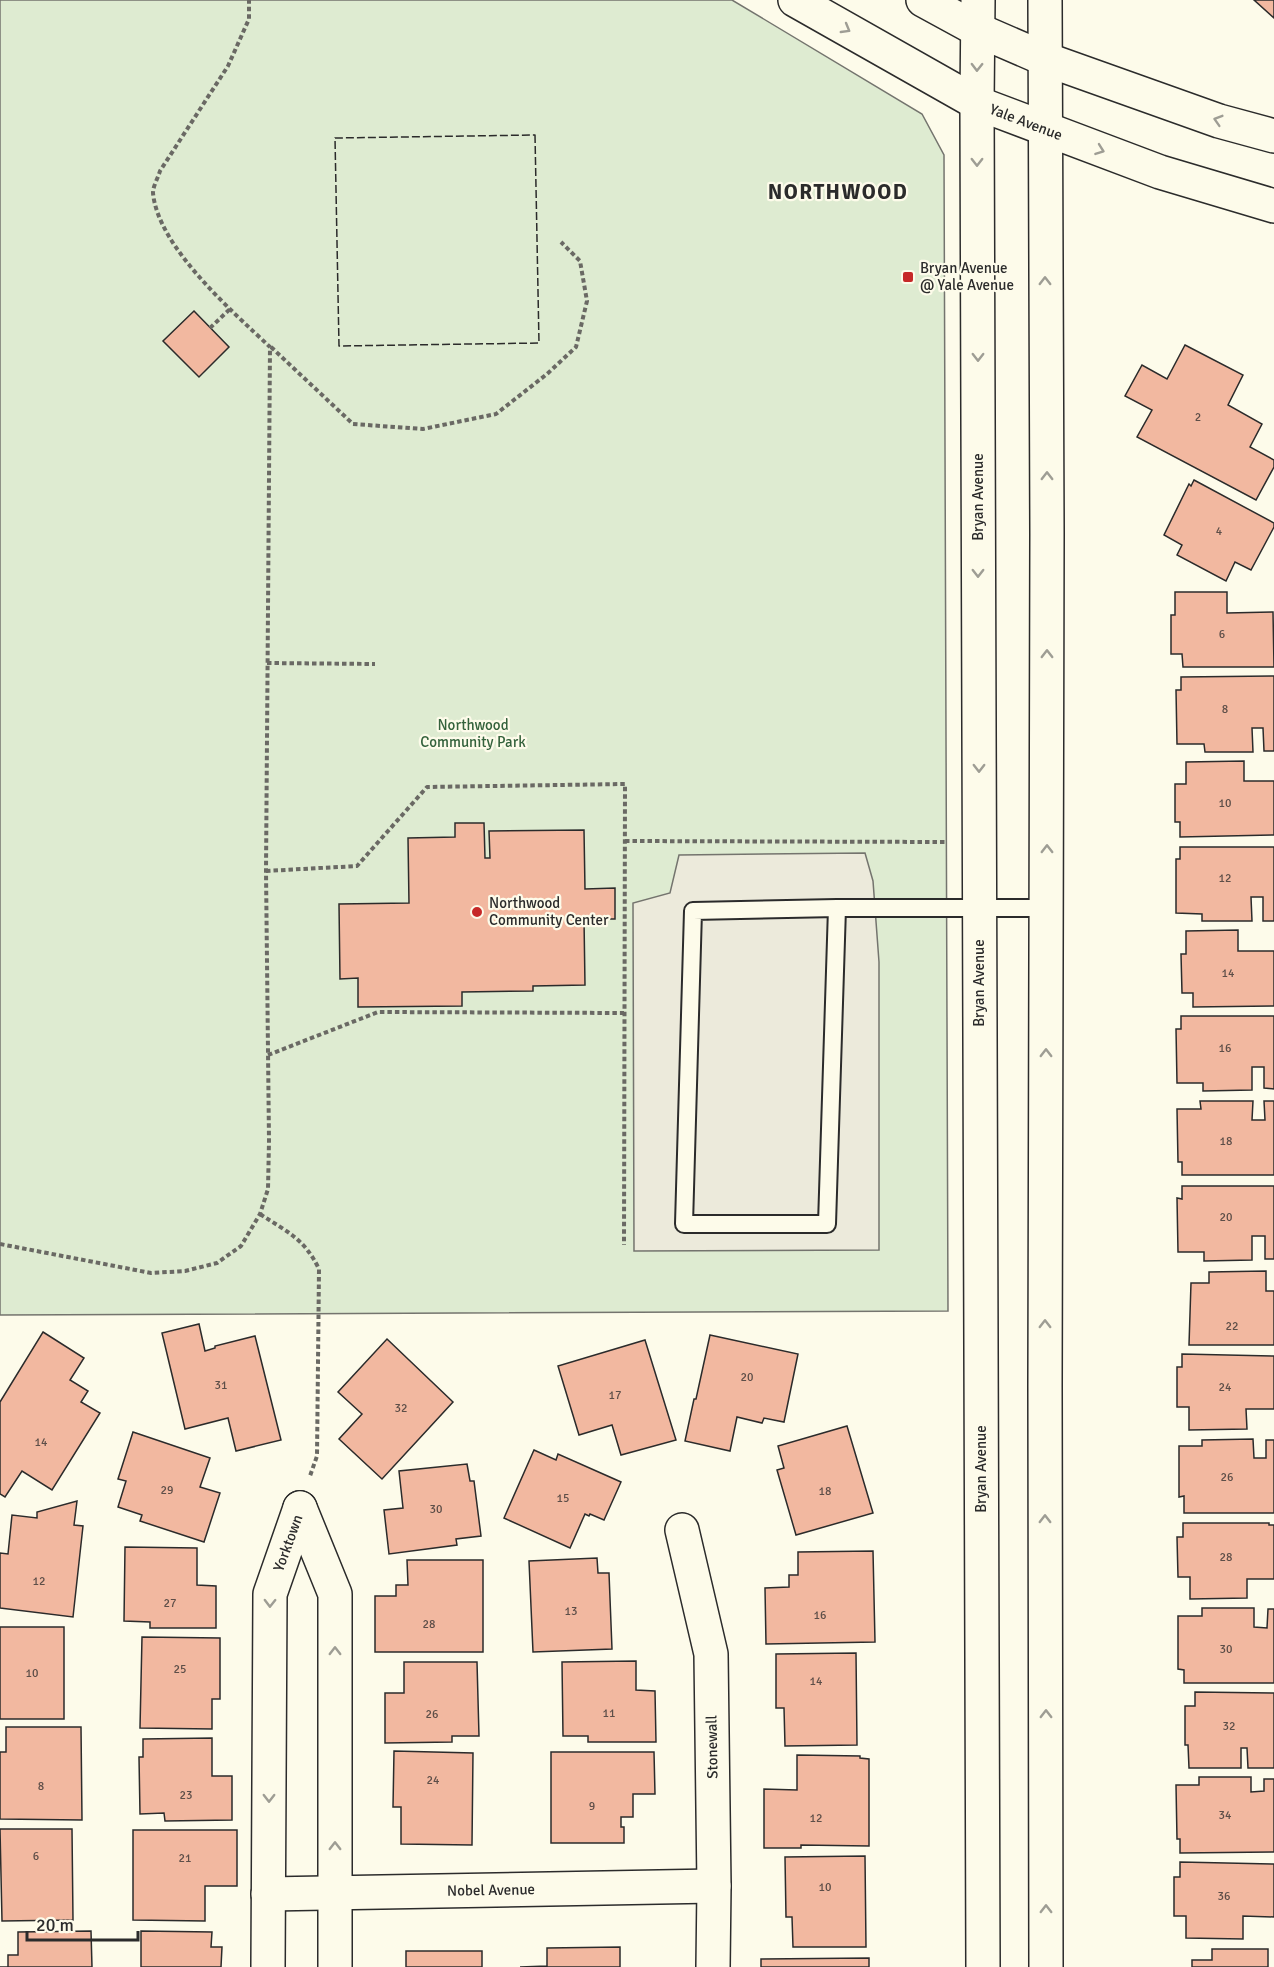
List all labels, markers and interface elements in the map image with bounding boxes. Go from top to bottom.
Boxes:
one-way arrow [840,22,850,33]
one-way arrow [971,62,984,71]
street label: Yale Avenue [987,100,1065,144]
one-way arrow [1213,115,1224,127]
one-way arrow [1094,142,1104,155]
one-way arrow [971,157,983,166]
district label: NORTHWOOD [768,179,908,205]
place label: Bryan Avenue @ Yale Avenue [920,259,1014,294]
marker: Bryan Avenue @ Yale Avenue [901,270,915,284]
one-way arrow [1039,276,1052,285]
one-way arrow [972,352,984,361]
house number: 2 [1195,410,1201,425]
street label: Bryan Avenue [969,453,987,541]
one-way arrow [1041,471,1053,480]
house number: 4 [1216,524,1223,539]
one-way arrow [972,568,984,577]
house number: 6 [1219,627,1225,642]
one-way arrow [1041,650,1053,659]
house number: 8 [1222,702,1228,717]
park label: Northwood Community Park [420,716,526,751]
one-way arrow [973,763,985,772]
house number: 10 [1219,796,1231,811]
one-way arrow [1041,845,1053,854]
house number: 12 [1219,871,1231,886]
place label: Northwood Community Center [489,894,609,929]
marker: Northwood Community Center [470,905,484,919]
street label: Bryan Avenue [970,939,988,1027]
house number: 14 [1222,966,1235,981]
house number: 16 [1219,1041,1231,1056]
one-way arrow [1040,1049,1052,1058]
house number: 18 [1220,1134,1232,1149]
house number: 20 [1220,1210,1232,1225]
one-way arrow [1039,1319,1051,1328]
house number: 22 [1226,1319,1238,1334]
house number: 20 [741,1370,753,1385]
house number: 31 [215,1378,227,1393]
house number: 24 [1219,1380,1232,1395]
house number: 17 [609,1388,621,1403]
house number: 32 [395,1401,407,1416]
street label: Bryan Avenue [972,1425,990,1513]
house number: 14 [35,1435,48,1450]
house number: 26 [1221,1470,1233,1485]
house number: 29 [161,1483,173,1498]
house number: 18 [819,1484,831,1499]
house number: 15 [557,1491,569,1506]
house number: 30 [430,1502,442,1517]
street label: Yorktown [269,1512,307,1574]
one-way arrow [1039,1514,1051,1523]
house number: 28 [1220,1550,1232,1565]
house number: 12 [33,1574,45,1589]
house number: 27 [164,1596,176,1611]
one-way arrow [264,1599,276,1608]
house number: 13 [565,1604,577,1619]
house number: 16 [814,1608,826,1623]
house number: 28 [423,1617,435,1632]
house number: 30 [1220,1642,1232,1657]
one-way arrow [329,1646,341,1655]
house number: 25 [174,1662,186,1677]
house number: 10 [26,1666,38,1681]
house number: 14 [810,1674,823,1689]
house number: 11 [603,1706,615,1721]
house number: 26 [426,1707,438,1722]
one-way arrow [1040,1709,1052,1718]
street label: Stonewall [702,1715,722,1779]
house number: 32 [1223,1719,1235,1734]
house number: 24 [427,1773,440,1788]
house number: 8 [38,1779,44,1794]
house number: 23 [180,1788,192,1803]
one-way arrow [262,1793,275,1802]
house number: 9 [589,1799,595,1814]
house number: 34 [1219,1808,1232,1823]
house number: 12 [810,1811,822,1826]
one-way arrow [329,1841,341,1850]
house number: 6 [33,1849,39,1864]
house number: 21 [179,1851,191,1866]
street label: Nobel Avenue [447,1880,535,1900]
house number: 10 [819,1880,831,1895]
house number: 36 [1218,1889,1230,1904]
scale bar [27,1904,138,1942]
one-way arrow [1040,1904,1052,1913]
text: 20 m [36,1914,74,1936]

